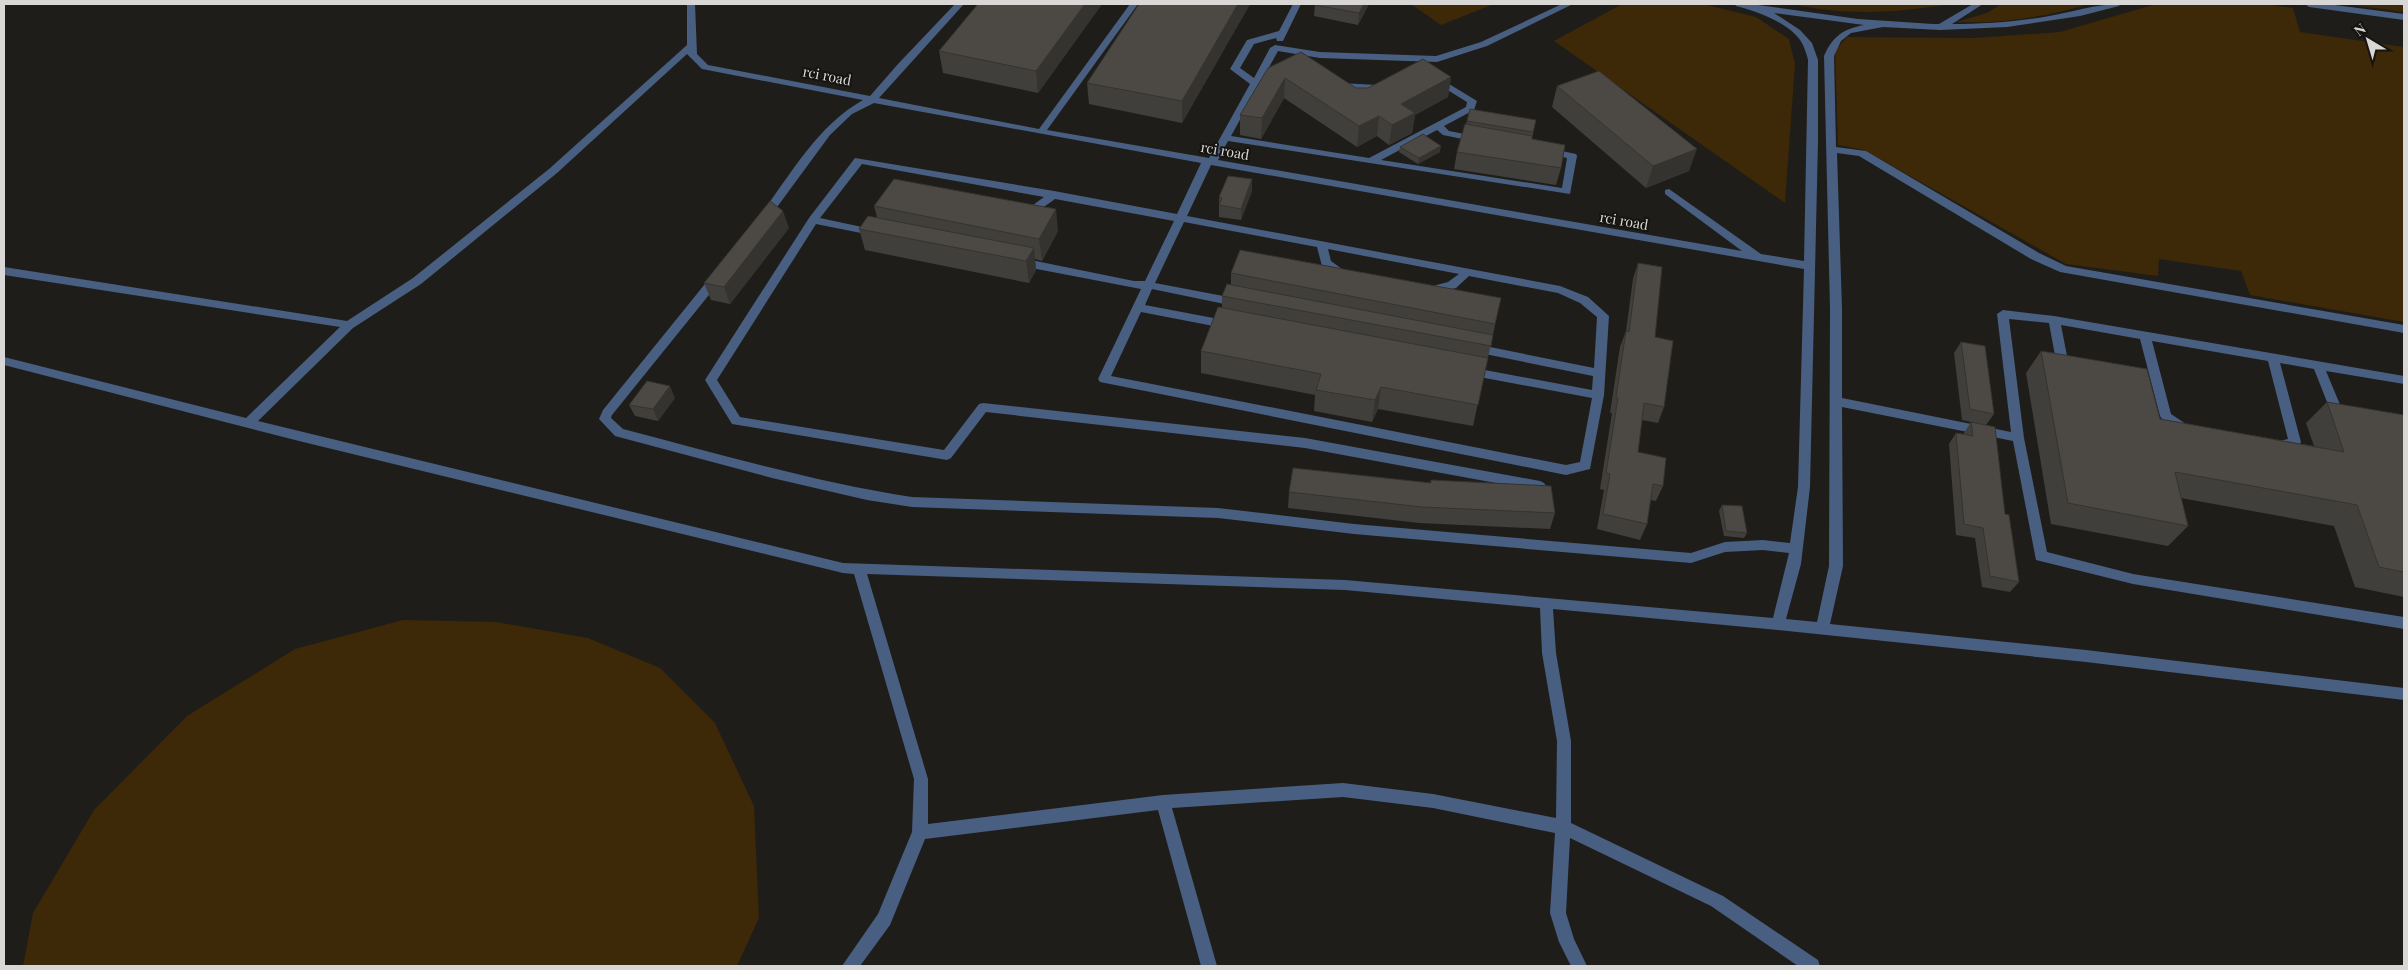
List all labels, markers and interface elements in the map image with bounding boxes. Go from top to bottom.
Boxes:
north arrow [2343,15,2393,65]
text: N [2350,19,2370,40]
street label: rci road [801,62,853,90]
street label: rci road [1199,137,1251,164]
street label: rci road [1598,207,1650,234]

